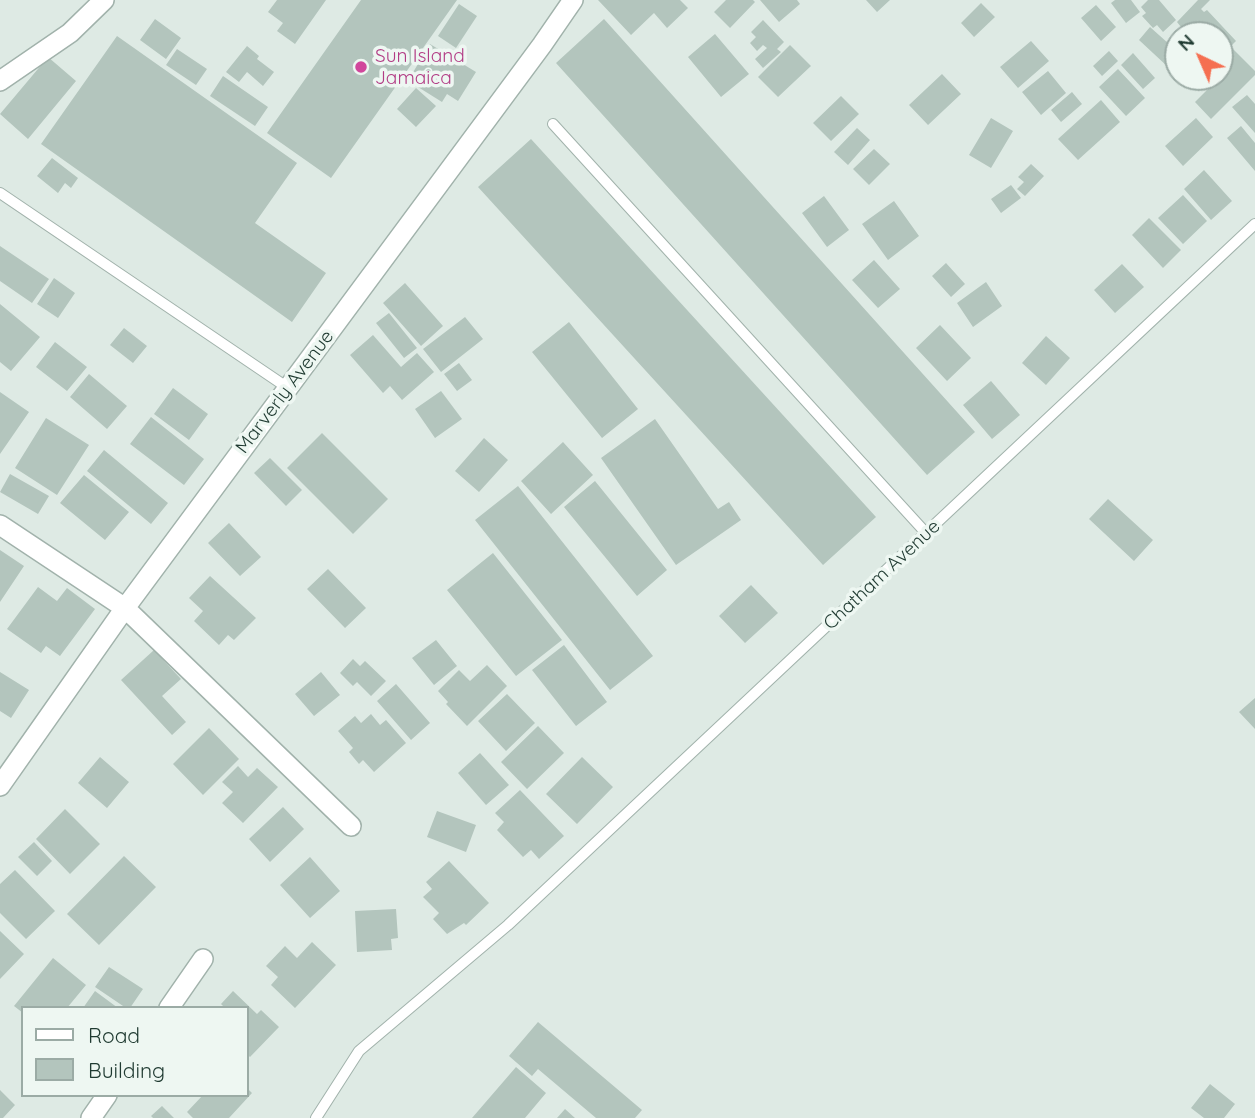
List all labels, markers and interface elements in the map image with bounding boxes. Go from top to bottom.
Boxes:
north arrow [1164,21,1234,91]
text: N [1172,29,1199,56]
place label: Sun Island Jamaica [375,45,465,89]
marker: Sun Island Jamaica [353,59,369,75]
street label: Marverly Avenue [231,326,339,458]
street label: Chatham Avenue [819,515,945,635]
legend [21,1006,248,1097]
text: Road [88,1022,140,1048]
text: Building [88,1057,165,1083]

